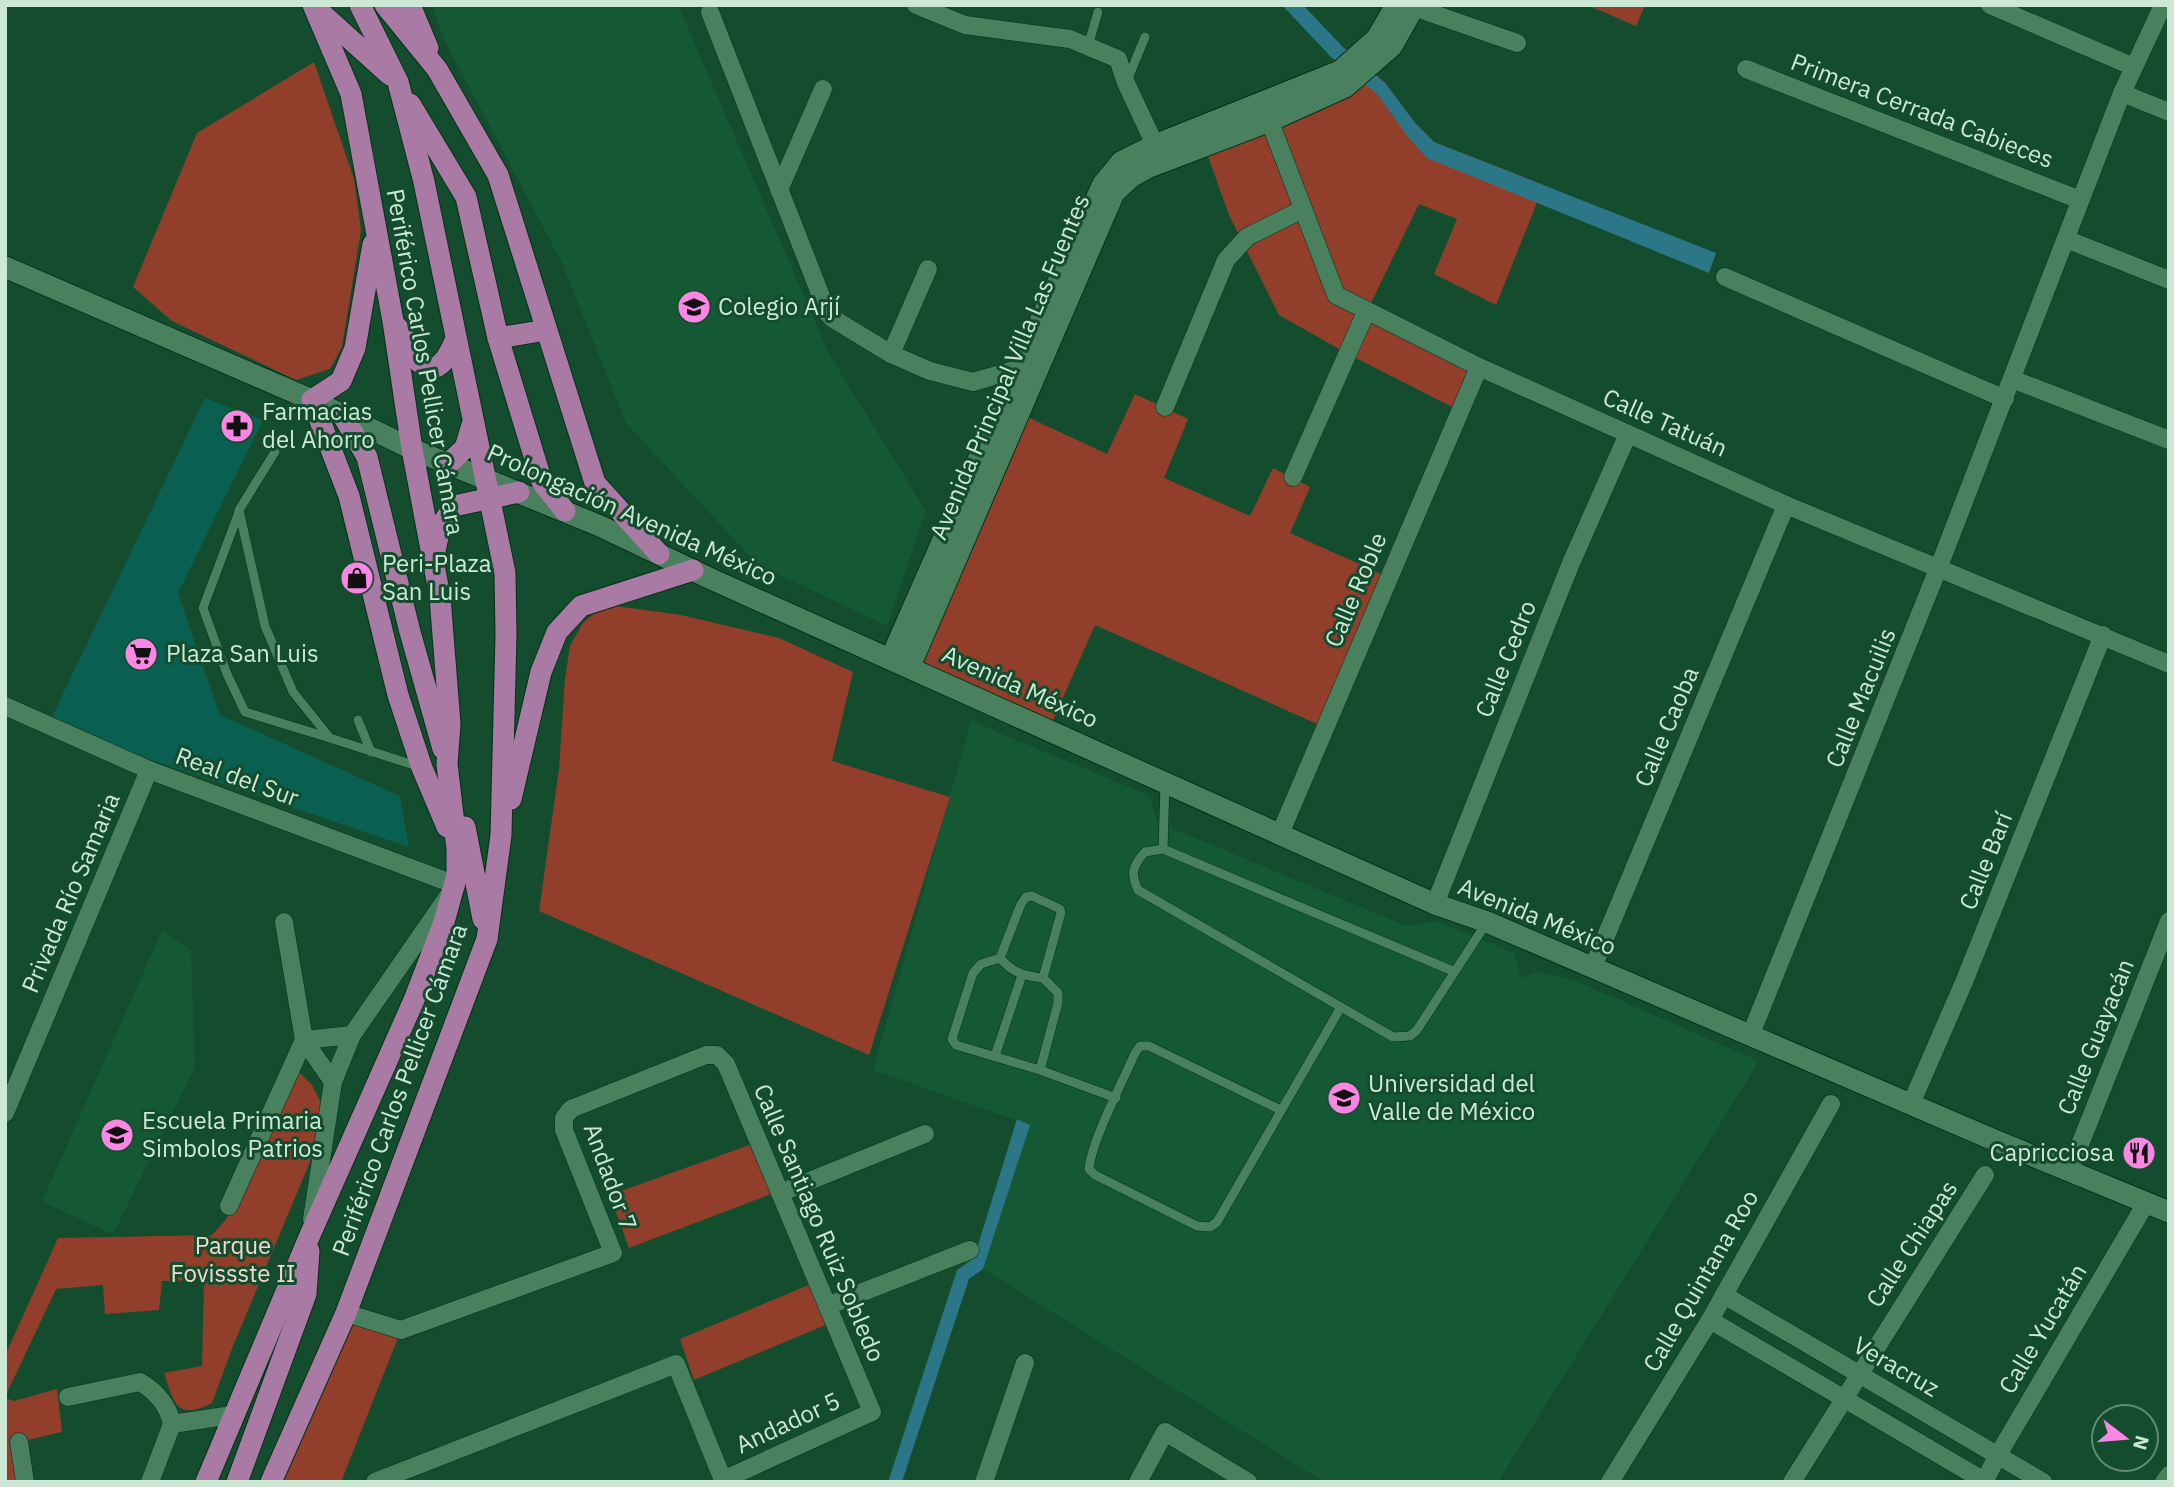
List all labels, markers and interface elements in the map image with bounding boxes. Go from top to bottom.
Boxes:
street label: Primera Cerrada Cabieces [1786,45,2058,175]
street label: Periférico Carlos Pellicer Cámara [380,186,472,538]
street label: Avenida Principal Villa Las Fuentes [922,189,1097,544]
school or university icon: Colegio Arjí [675,288,713,326]
place label: Colegio Arjí [718,290,840,322]
street label: Calle Tatuán [1598,380,1733,464]
place label: Farmacias del Ahorro [262,395,375,455]
pharmacy icon: Farmacias del Ahorro [218,407,256,445]
street label: Prolongación Avenida México [483,436,782,593]
street label: Calle Roble [1317,527,1394,652]
place label: Peri-Plaza San Luis [382,547,492,607]
shop icon: Peri-Plaza San Luis [338,559,376,597]
street label: Calle Cedro [1467,595,1543,722]
street label: Calle Macuilis [1818,623,1903,772]
supermarket icon: Plaza San Luis [122,635,160,673]
place label: Plaza San Luis [166,637,319,669]
street label: Avenida México [937,637,1103,735]
street label: Calle Caoba [1626,662,1706,792]
street label: Real del Sur [171,739,304,813]
street label: Privada Río Samaria [13,787,127,998]
street label: Calle Barí [1951,807,2019,914]
street label: Avenida México [1454,870,1621,962]
street label: Periférico Carlos Pellicer Cámara [324,919,474,1260]
street label: Calle Guayacán [2049,954,2141,1119]
place label: Universidad del Valle de México [1368,1067,1535,1127]
street label: Calle Santiago Ruiz Sobledo [747,1079,893,1366]
school or university icon: Universidad del Valle de México [1325,1079,1363,1117]
place label: Escuela Primaria Simbolos Patrios [142,1104,323,1164]
school or university icon: Escuela Primaria Simbolos Patrios [98,1116,136,1154]
street label: Andador 7 [577,1119,645,1235]
restaurant icon: Capricciosa [2120,1134,2158,1172]
place label: Capricciosa [1990,1136,2114,1168]
street label: Calle Chiapas [1858,1174,1964,1313]
street label: Calle Quintana Roo [1635,1184,1765,1377]
park label: Parque Fovissste II [171,1229,295,1289]
street label: Calle Yucatán [1991,1257,2094,1399]
street label: Veracruz [1848,1329,1945,1404]
street label: Andador 5 [730,1384,845,1460]
north arrow [2090,1403,2160,1473]
text: N [2128,1433,2155,1453]

